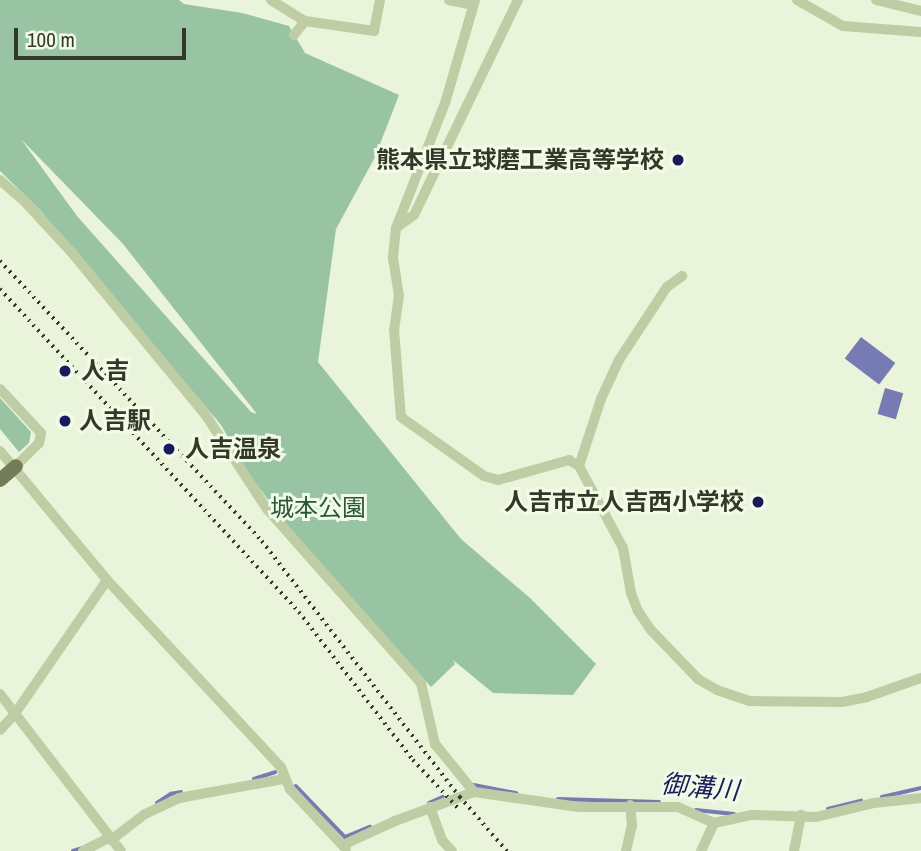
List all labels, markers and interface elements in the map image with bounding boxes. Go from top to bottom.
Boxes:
scale bar [18,14,189,58]
text: 100 m [27,25,75,54]
place label: 熊本県立球磨工業高等学校 [376,146,664,174]
marker: 熊本県立球磨工業高等学校 [670,152,686,168]
place label: 人吉 [81,357,129,385]
marker: 人吉 [55,361,75,381]
place label: 人吉駅 [79,407,151,435]
marker: 人吉駅 [57,413,73,429]
place label: 人吉温泉 [185,435,281,463]
marker: 人吉温泉 [159,439,179,459]
place label: 人吉市立人吉西小学校 [504,488,744,516]
park label: 城本公園 [270,494,366,522]
marker: 人吉市立人吉西小学校 [750,494,766,510]
water label: 御溝川 [660,768,740,806]

